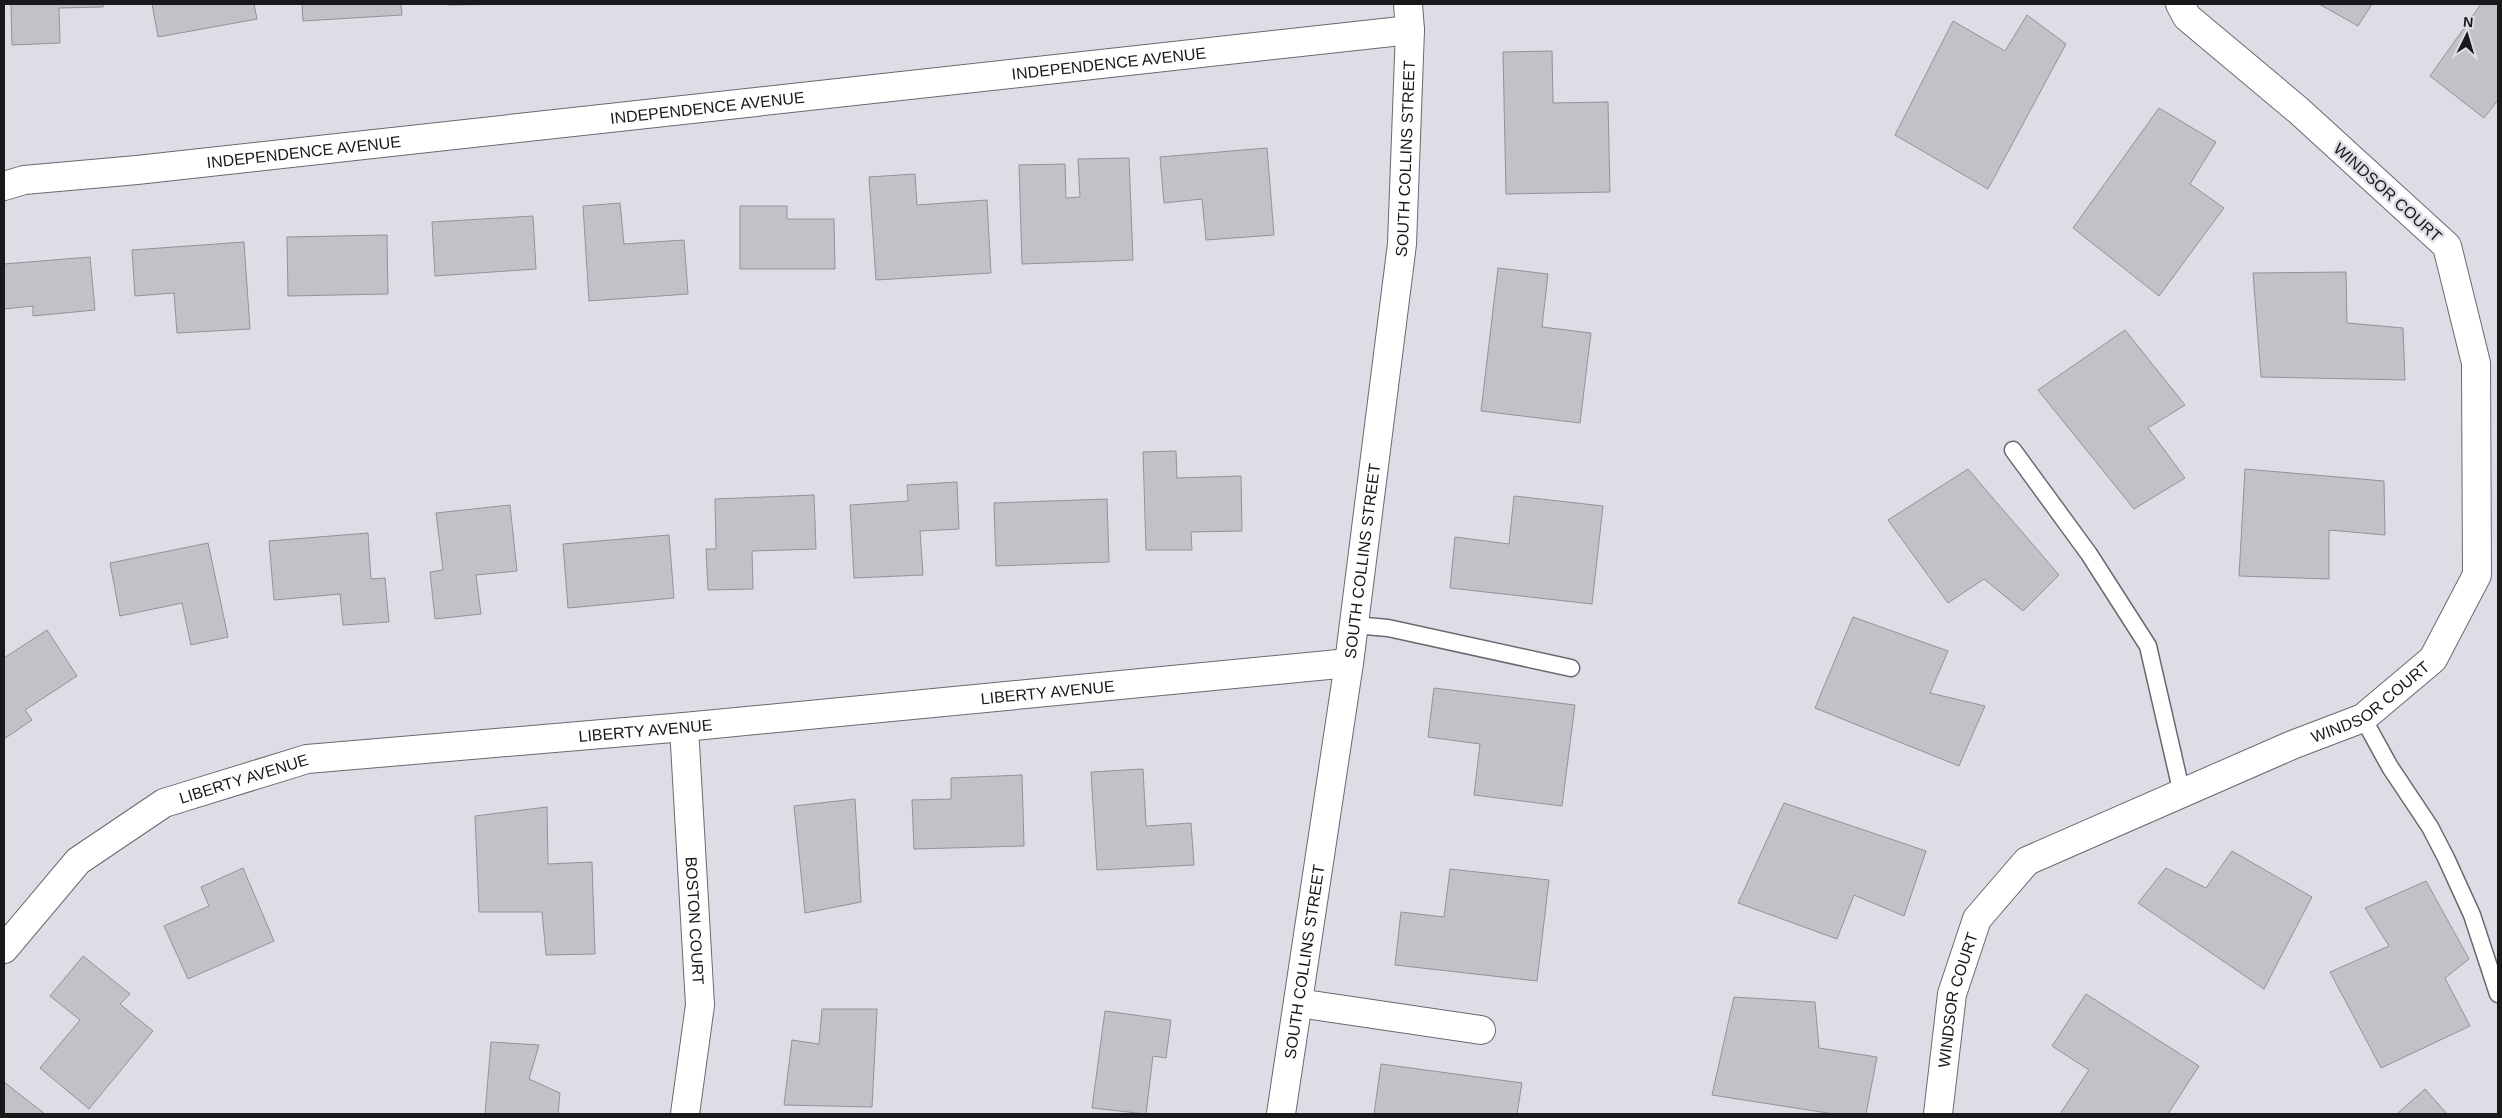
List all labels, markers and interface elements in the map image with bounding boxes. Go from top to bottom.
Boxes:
north arrow [2442,10,2492,60]
text: N [2462,14,2474,30]
street label: INDEPENDENCE AVENUE [1011,44,1207,83]
street label: SOUTH COLLINS STREET [1392,60,1418,258]
street label: INDEPENDENCE AVENUE [609,89,805,127]
street label: INDEPENDENCE AVENUE [206,133,402,171]
street label: WINDSOR COURT [2331,140,2445,245]
street label: SOUTH COLLINS STREET [1342,462,1383,660]
street label: WINDSOR COURT [2309,658,2433,746]
street label: LIBERTY AVENUE [980,678,1115,707]
street label: LIBERTY AVENUE [578,716,713,745]
street label: LIBERTY AVENUE [177,751,310,807]
street label: BOSTON COURT [682,856,707,985]
street label: SOUTH COLLINS STREET [1281,863,1328,1060]
street label: WINDSOR COURT [1935,930,1981,1069]

